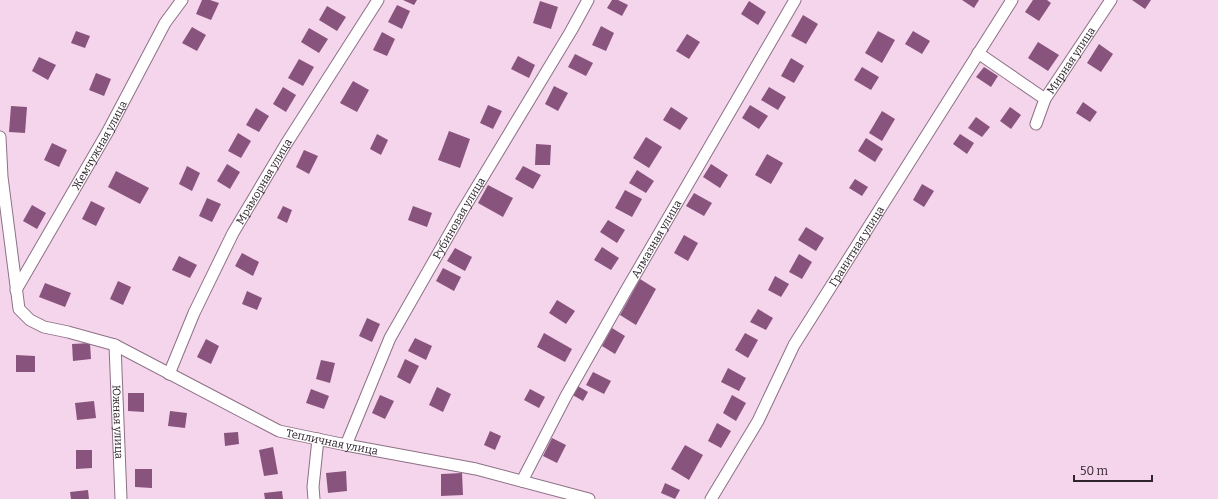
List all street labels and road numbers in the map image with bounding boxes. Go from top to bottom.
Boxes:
street label: Мирная улица [1044,24,1098,96]
street label: Жемчужная улица [69,98,129,192]
street label: Мраморная улица [233,136,294,227]
street label: Рубиновая улица [430,175,488,261]
street label: Алмазная улица [628,197,684,280]
street label: Гранитная улица [826,204,887,289]
street label: Южная улица [110,385,126,459]
street label: Тепличная улица [285,426,379,457]

